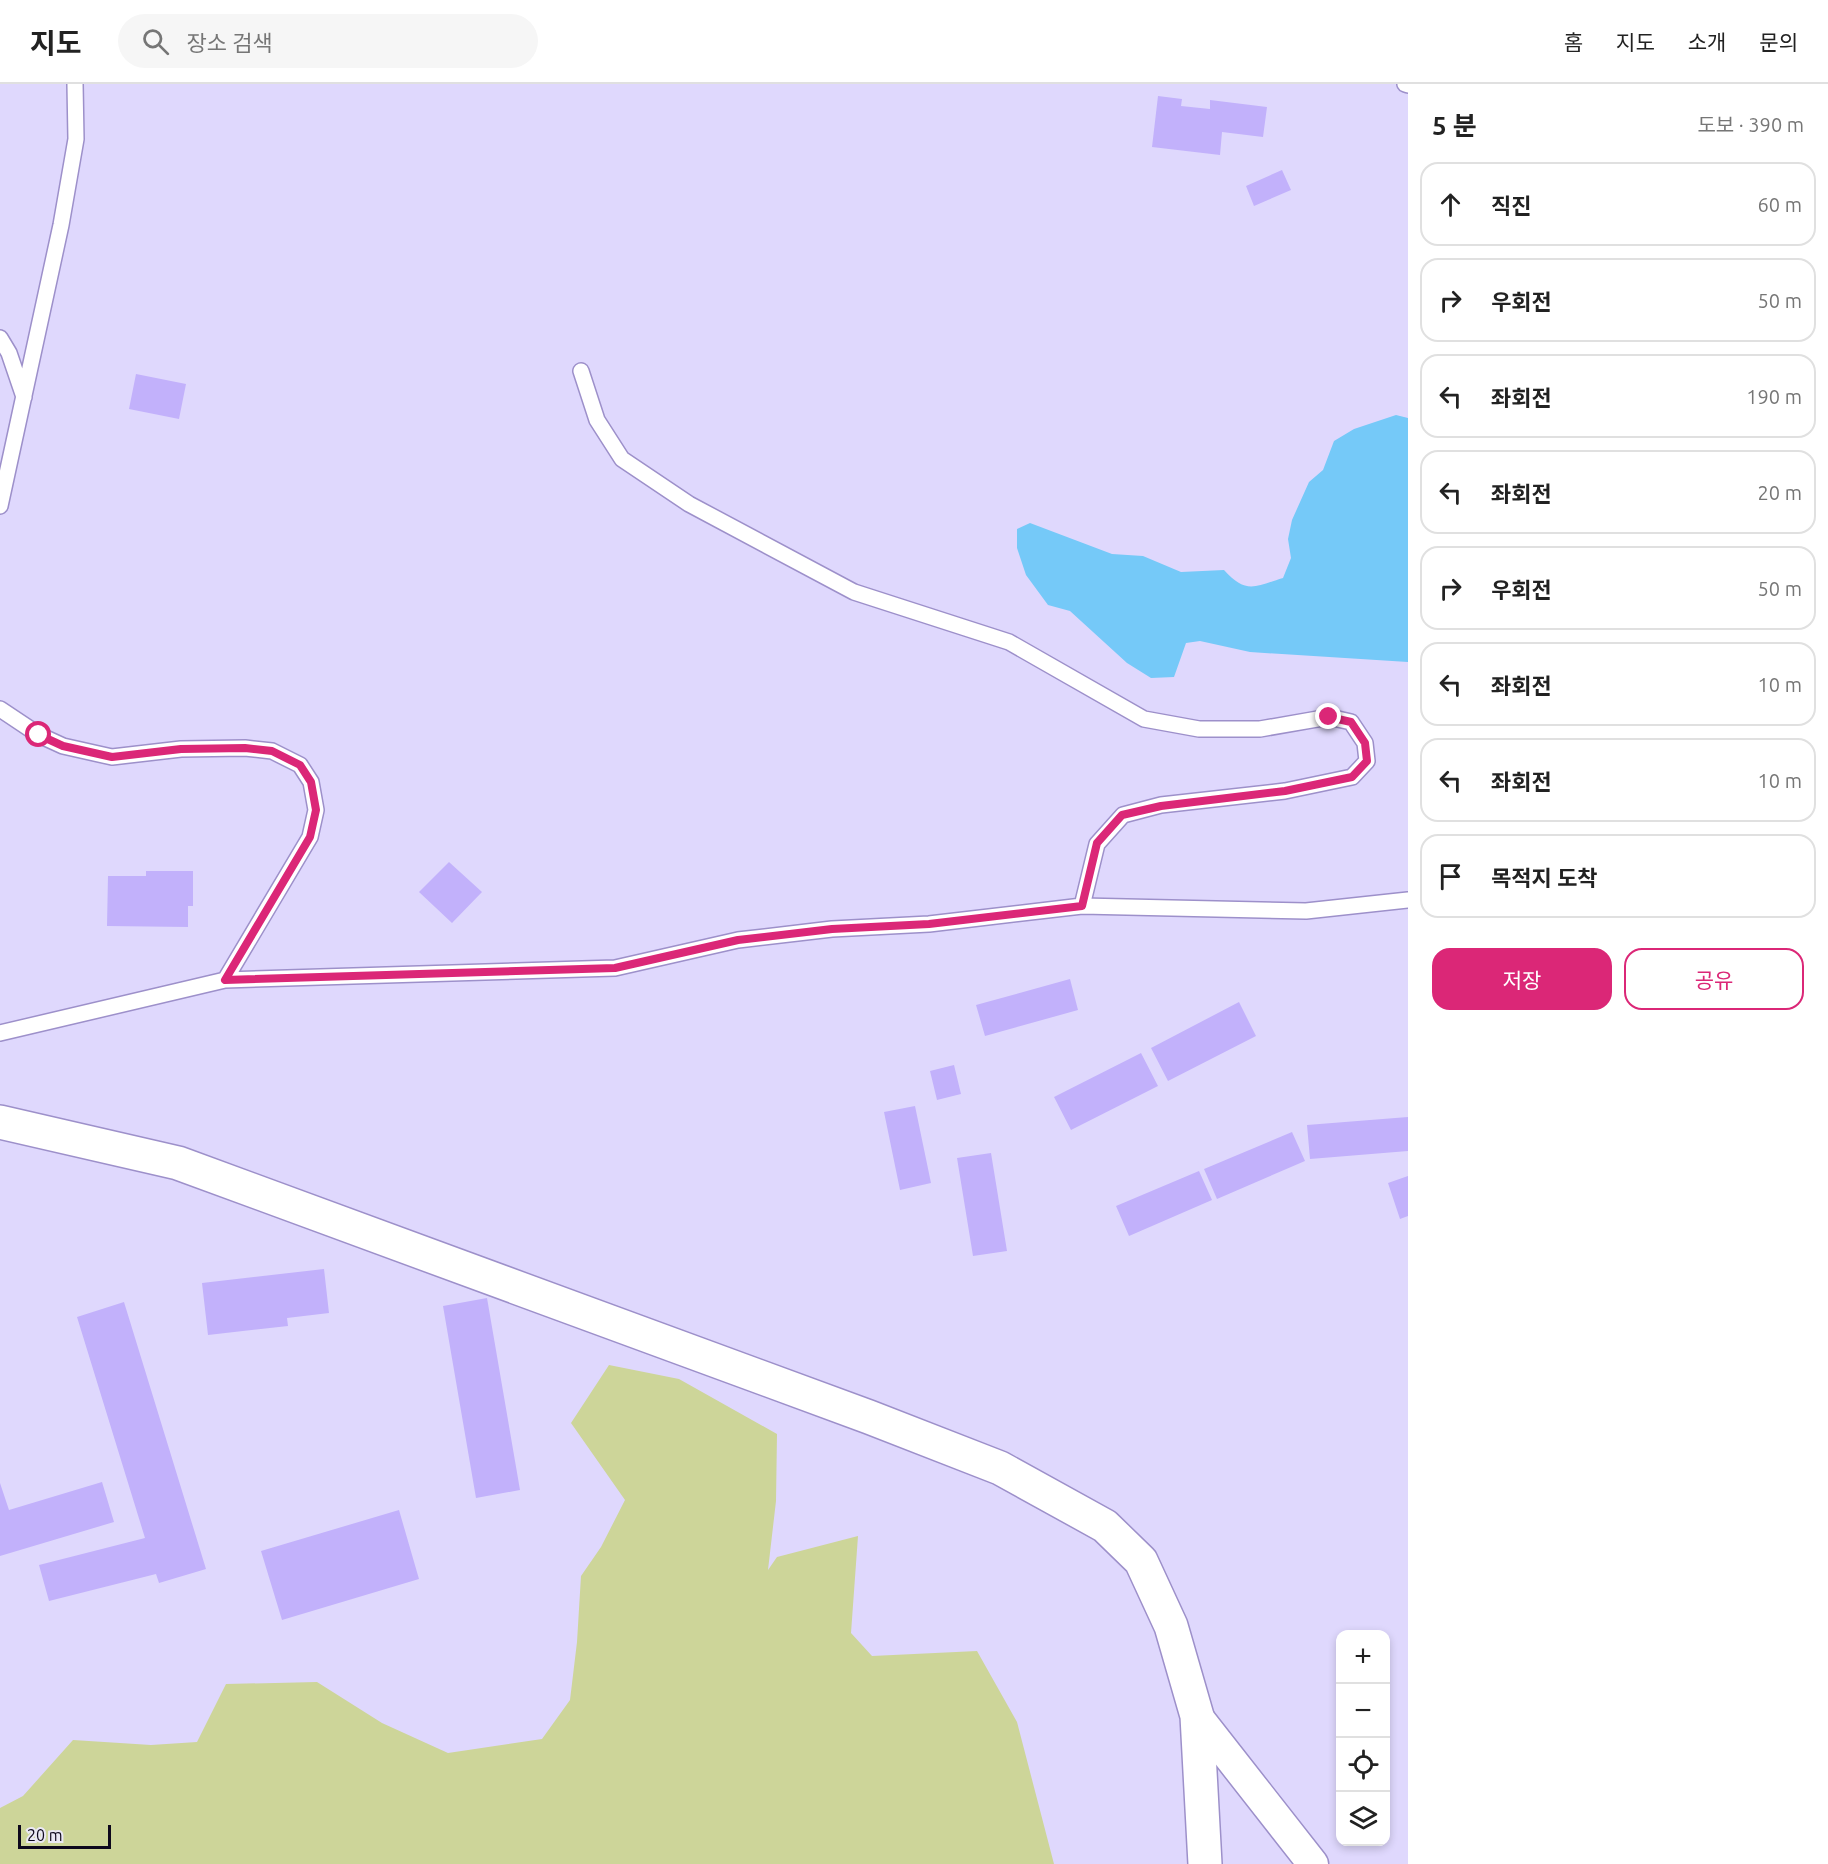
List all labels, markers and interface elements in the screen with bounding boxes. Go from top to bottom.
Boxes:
search box [118,14,538,68]
icon: search [139,25,172,58]
text: 지도 [30,27,82,58]
text: 장소 검색 [187,30,273,55]
text: 홈 [1564,30,1583,54]
text: 지도 [1616,30,1655,54]
text: 소개 [1688,30,1726,54]
text: 문의 [1759,30,1798,54]
text: 5 분 [1432,111,1477,140]
text: 도보 · 390 m [1697,113,1804,136]
icon: ahead [1434,188,1467,221]
text: 직진 [1491,193,1531,218]
text: 60 m [1758,193,1802,216]
icon: right [1434,284,1467,317]
text: 우회전 [1491,289,1552,314]
text: 50 m [1758,289,1802,312]
icon: left [1434,380,1467,413]
text: 좌회전 [1491,385,1552,410]
text: 190 m [1746,385,1802,408]
icon: left [1434,476,1467,509]
text: 좌회전 [1491,481,1552,506]
text: 20 m [1758,481,1802,504]
icon: right [1434,572,1467,605]
text: 우회전 [1491,577,1552,602]
text: 50 m [1758,577,1802,600]
icon: left [1434,668,1467,701]
text: 좌회전 [1491,673,1552,698]
text: 10 m [1758,673,1802,696]
route end [1315,703,1341,729]
route start [25,721,51,747]
icon: left [1434,764,1467,797]
text: 좌회전 [1491,769,1552,794]
text: 10 m [1758,769,1802,792]
icon: arrive [1434,860,1467,893]
text: 목적지 도착 [1491,865,1597,890]
button: 저장 [1432,948,1612,1010]
button: 공유 [1624,948,1804,1010]
map controls [1336,1630,1390,1846]
button: + [1336,1630,1390,1684]
button: − [1336,1684,1390,1738]
button: locate [1336,1738,1390,1792]
button: layers [1336,1792,1390,1846]
scale bar [18,1822,111,1850]
text: 20 m [27,1826,63,1844]

